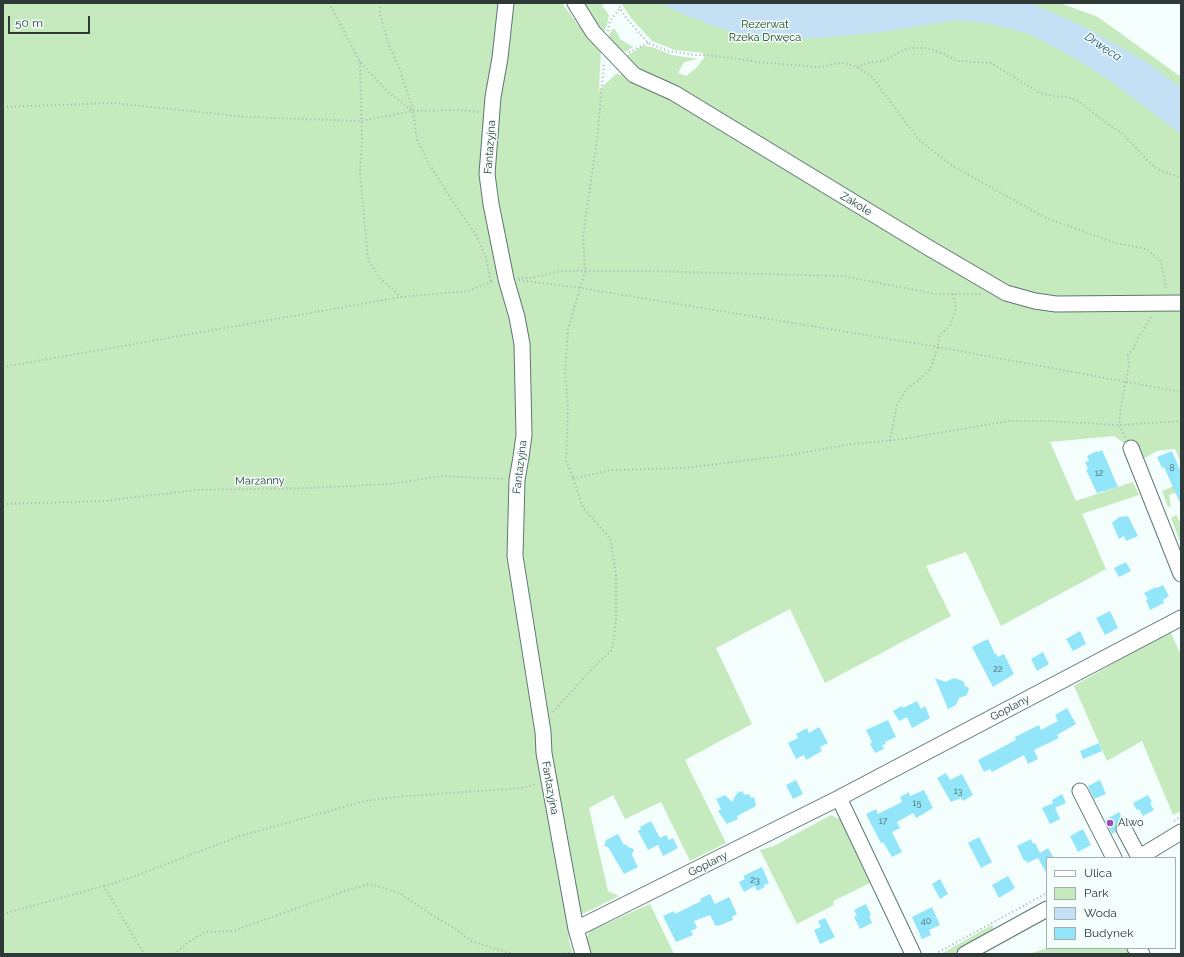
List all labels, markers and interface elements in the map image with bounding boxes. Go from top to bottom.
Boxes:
scale bar [10,8,92,34]
text: 50 m [15,16,43,30]
park label: Rezerwat Rzeka Drwęca [729,18,801,44]
water label: Drwęca [1082,29,1124,65]
street label: Fantazyjna [482,120,498,174]
street label: Zakole [838,189,874,219]
street label: Fantazyjna [510,439,530,495]
house number: 8 [1169,463,1175,473]
house number: 12 [1095,468,1103,478]
street label: Marzanny [235,474,285,488]
house number: 22 [993,664,1003,674]
street label: Goplany [988,692,1032,724]
street label: Fantazyjna [539,760,561,816]
house number: 13 [954,786,962,796]
house number: 15 [913,798,921,808]
house number: 17 [879,816,887,826]
place label: Alwo [1118,816,1144,830]
marker: Alwo [1105,818,1115,828]
street label: Goplany [686,848,730,880]
legend [1046,857,1176,949]
text: Ulica [1084,866,1112,880]
house number: 23 [750,875,760,885]
text: Park [1084,886,1109,900]
text: Woda [1084,906,1117,920]
house number: 40 [921,916,931,926]
text: Budynek [1084,926,1134,940]

